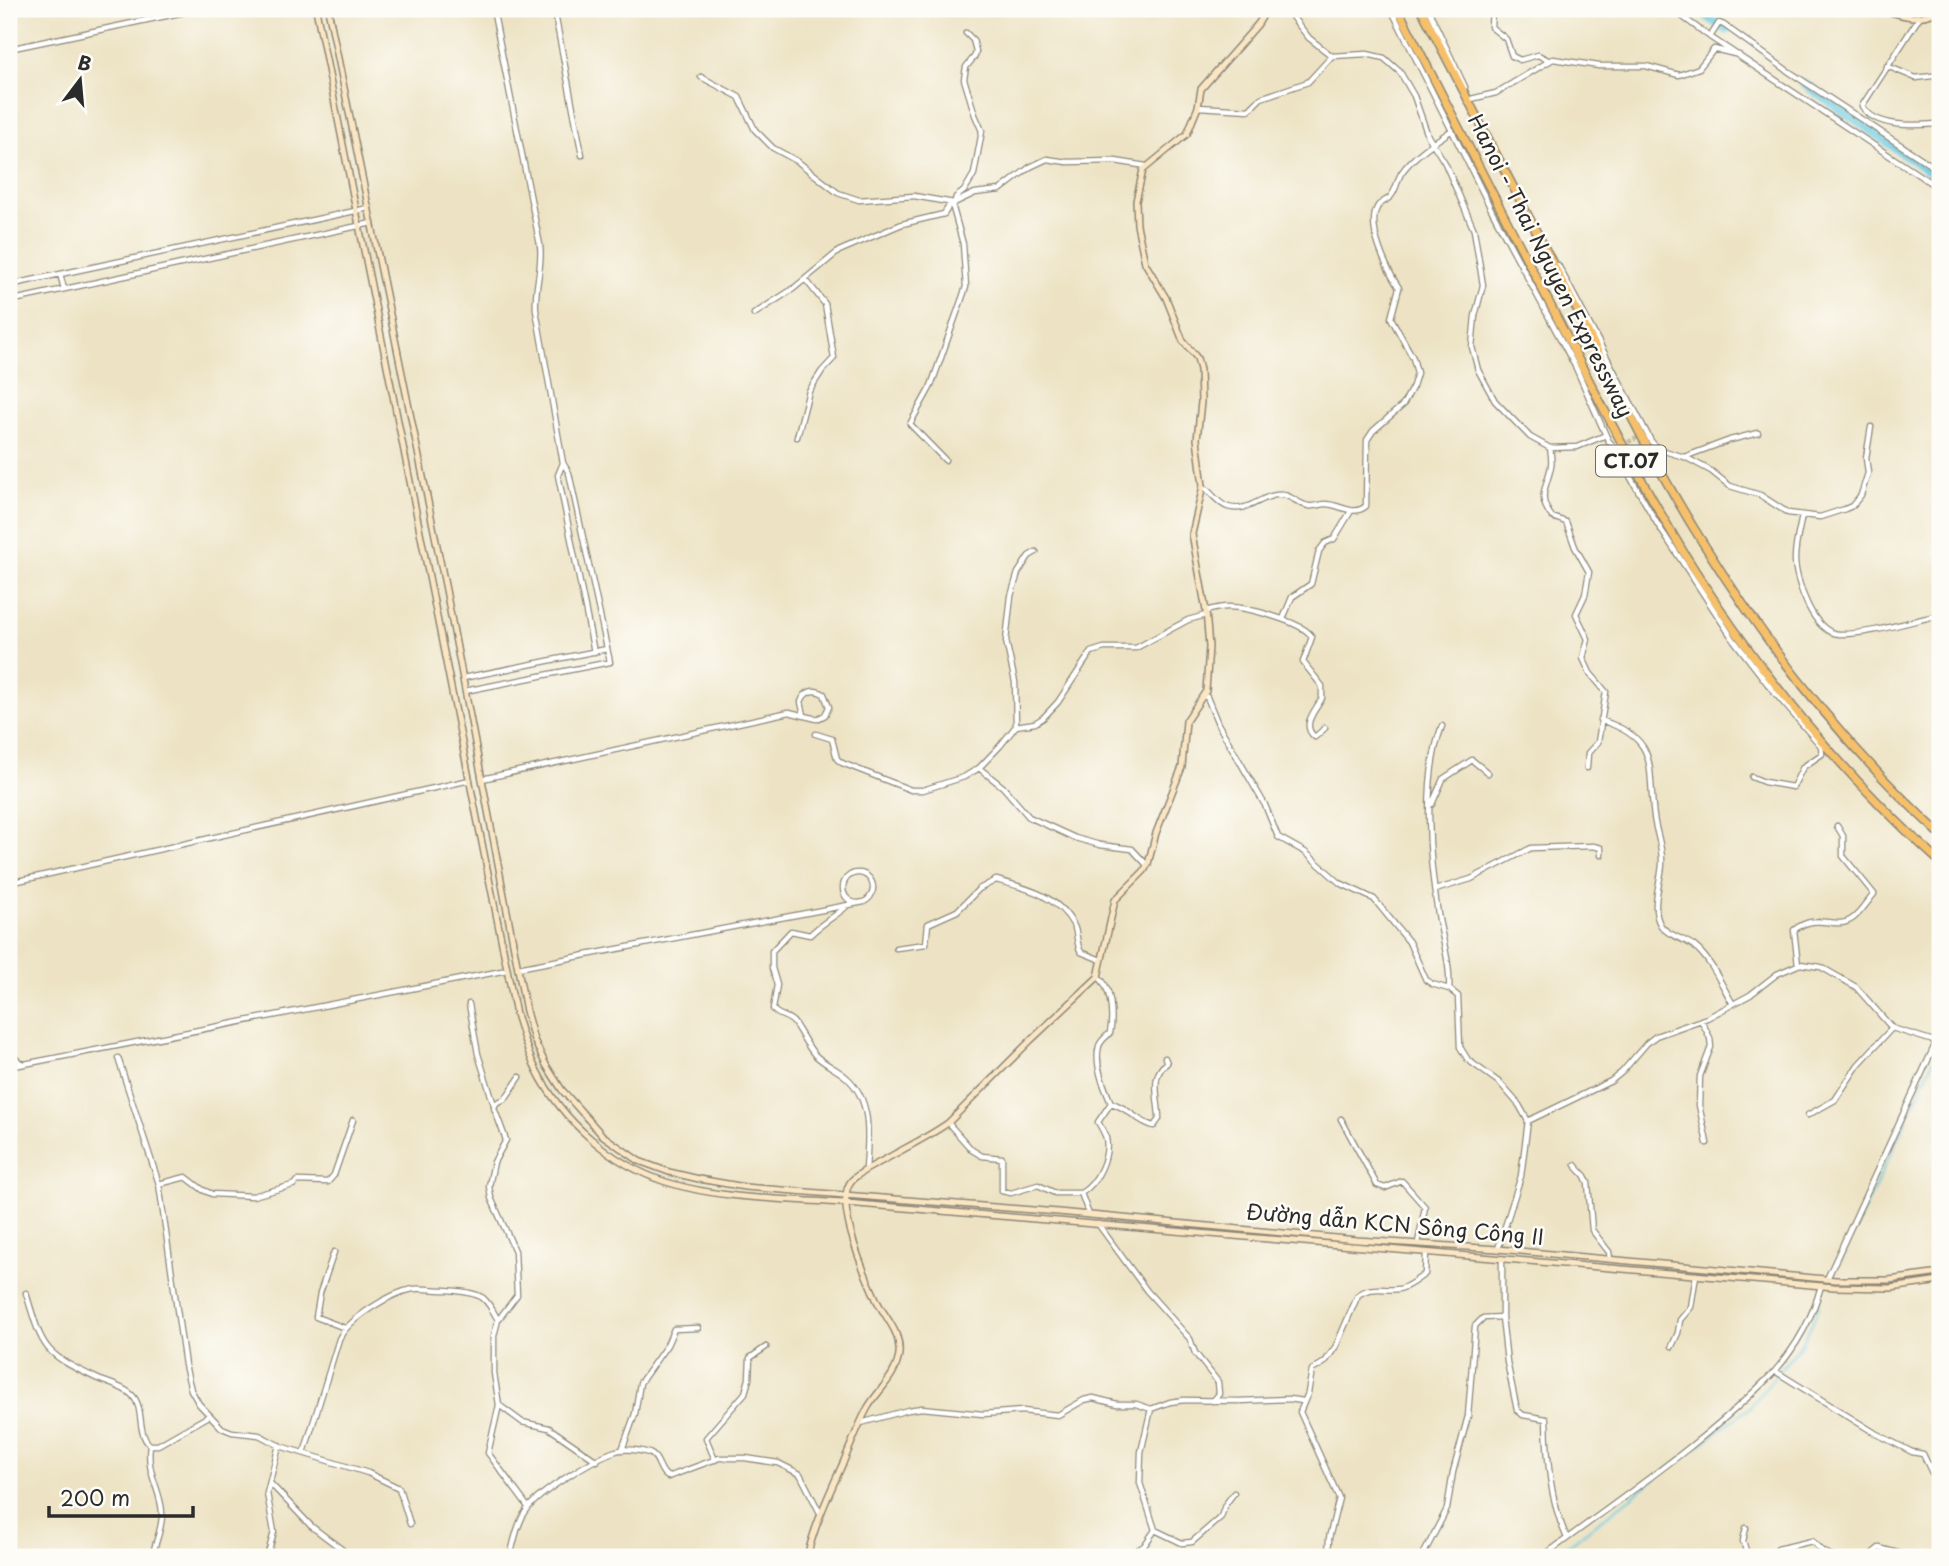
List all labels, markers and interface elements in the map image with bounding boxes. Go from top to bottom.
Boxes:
north arrow [46,46,116,116]
text: B [75,47,95,78]
street label: Hanoi - Thai Nguyen Expressway [1461,108,1643,423]
road number: CT.07 [1596,446,1666,476]
street label: Đường dẫn KCN Sông Công II [1245,1194,1545,1252]
scale bar [49,1475,192,1519]
text: 200 m [60,1481,130,1513]

